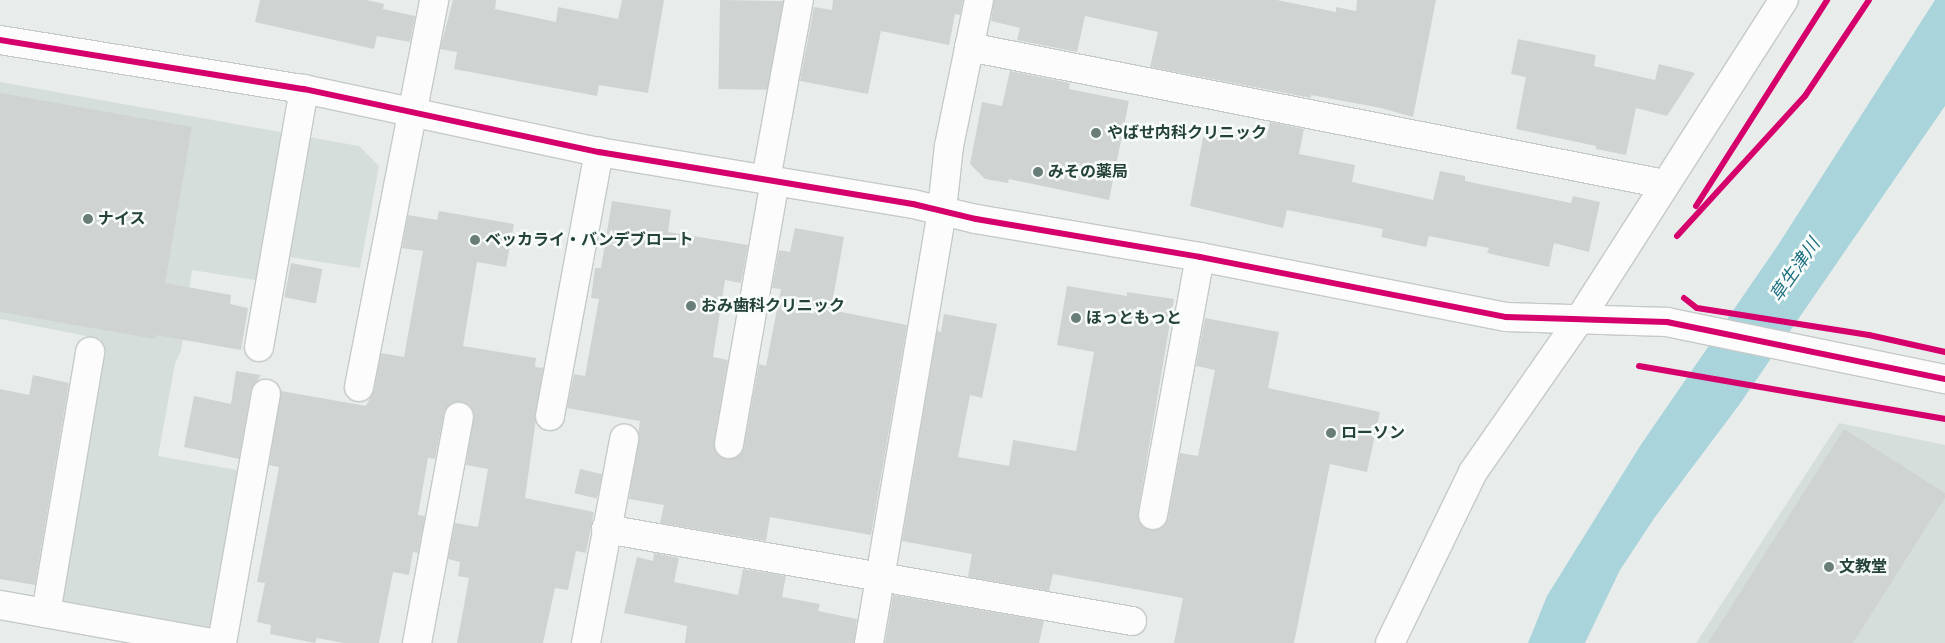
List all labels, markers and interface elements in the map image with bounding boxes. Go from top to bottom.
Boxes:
place label: やばせ内科クリニック [1107,123,1267,143]
marker: やばせ内科クリニック [1089,126,1103,140]
place label: みその薬局 [1048,162,1128,182]
marker: みその薬局 [1032,166,1044,178]
place label: ナイス [98,209,146,229]
marker: ナイス [82,213,94,225]
place label: ベッカライ・バンデブロート [485,230,693,250]
marker: ベッカライ・バンデブロート [469,234,481,246]
water label: 草生津川 [1766,234,1824,306]
place label: おみ歯科クリニック [701,296,845,316]
marker: おみ歯科クリニック [685,300,697,312]
place label: ほっともっと [1086,308,1182,328]
marker: ほっともっと [1070,312,1082,324]
place label: ローソン [1341,423,1405,443]
marker: ローソン [1325,427,1337,439]
place label: 文教堂 [1839,557,1887,577]
marker: 文教堂 [1823,561,1835,573]

